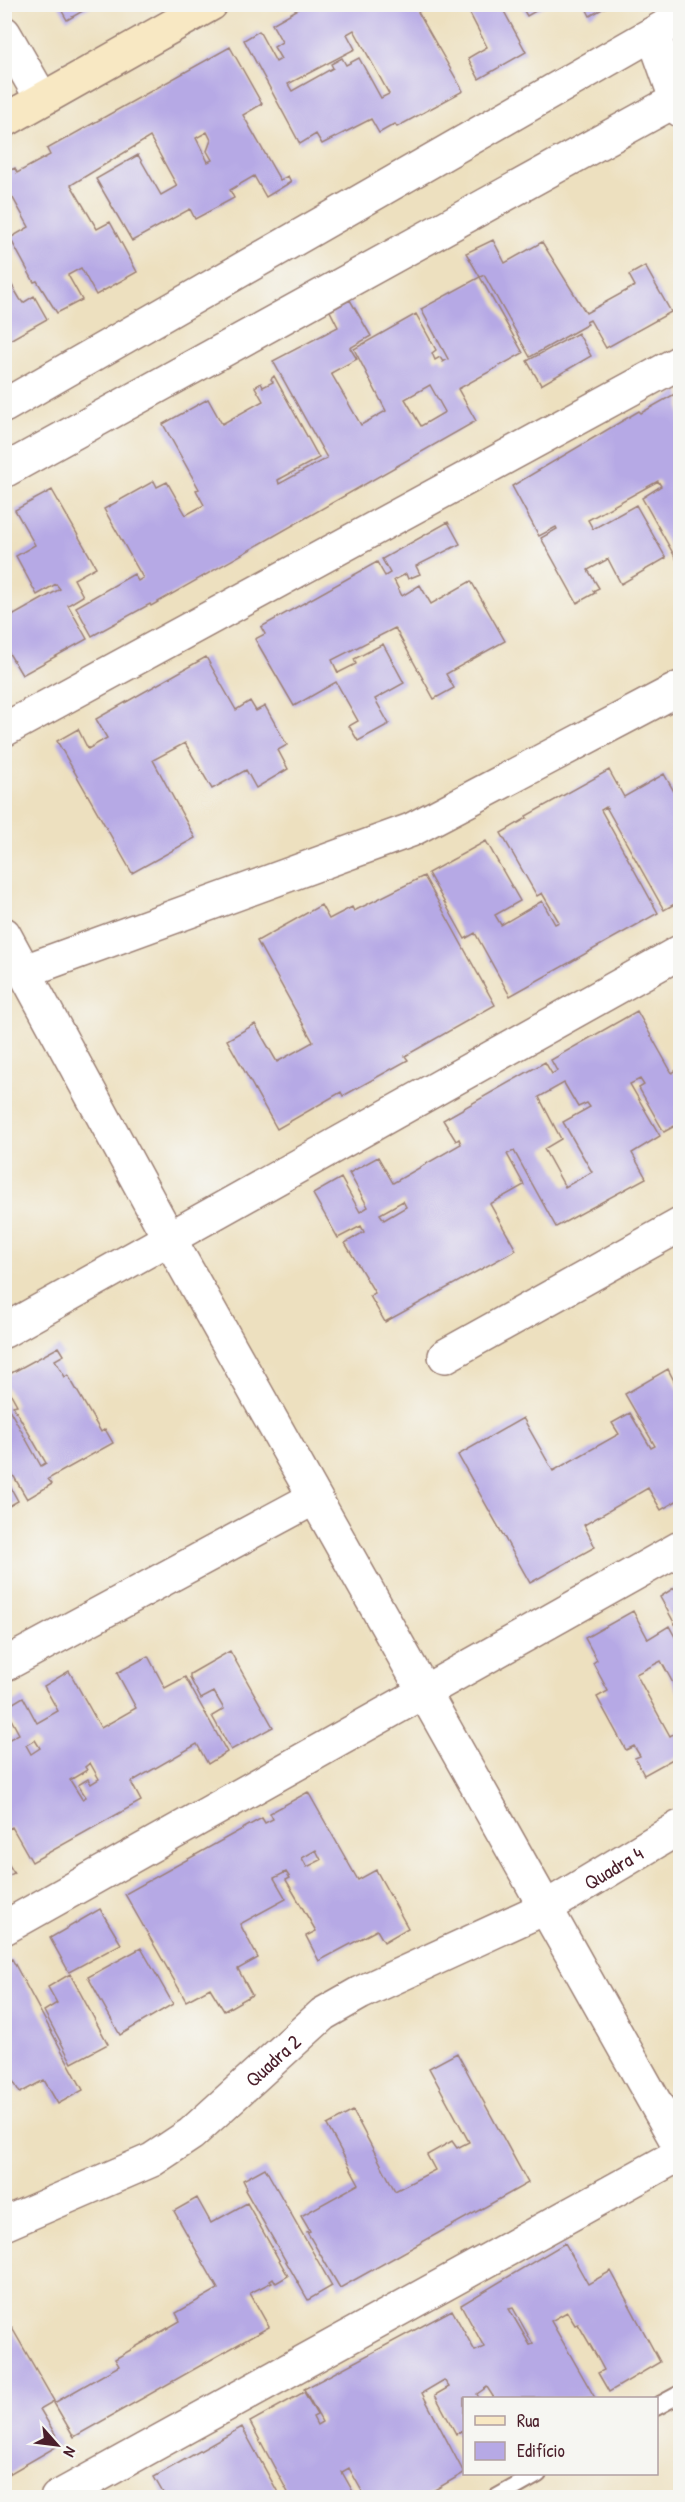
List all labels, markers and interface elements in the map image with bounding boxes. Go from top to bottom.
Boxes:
street label: Quadra 4 [579,1839,648,1895]
street label: Quadra 2 [239,2027,306,2092]
legend [463,2397,658,2475]
text: Rua [517,2408,539,2433]
north arrow [27,2415,87,2475]
text: Edifício [517,2438,565,2463]
text: N [58,2443,82,2461]

